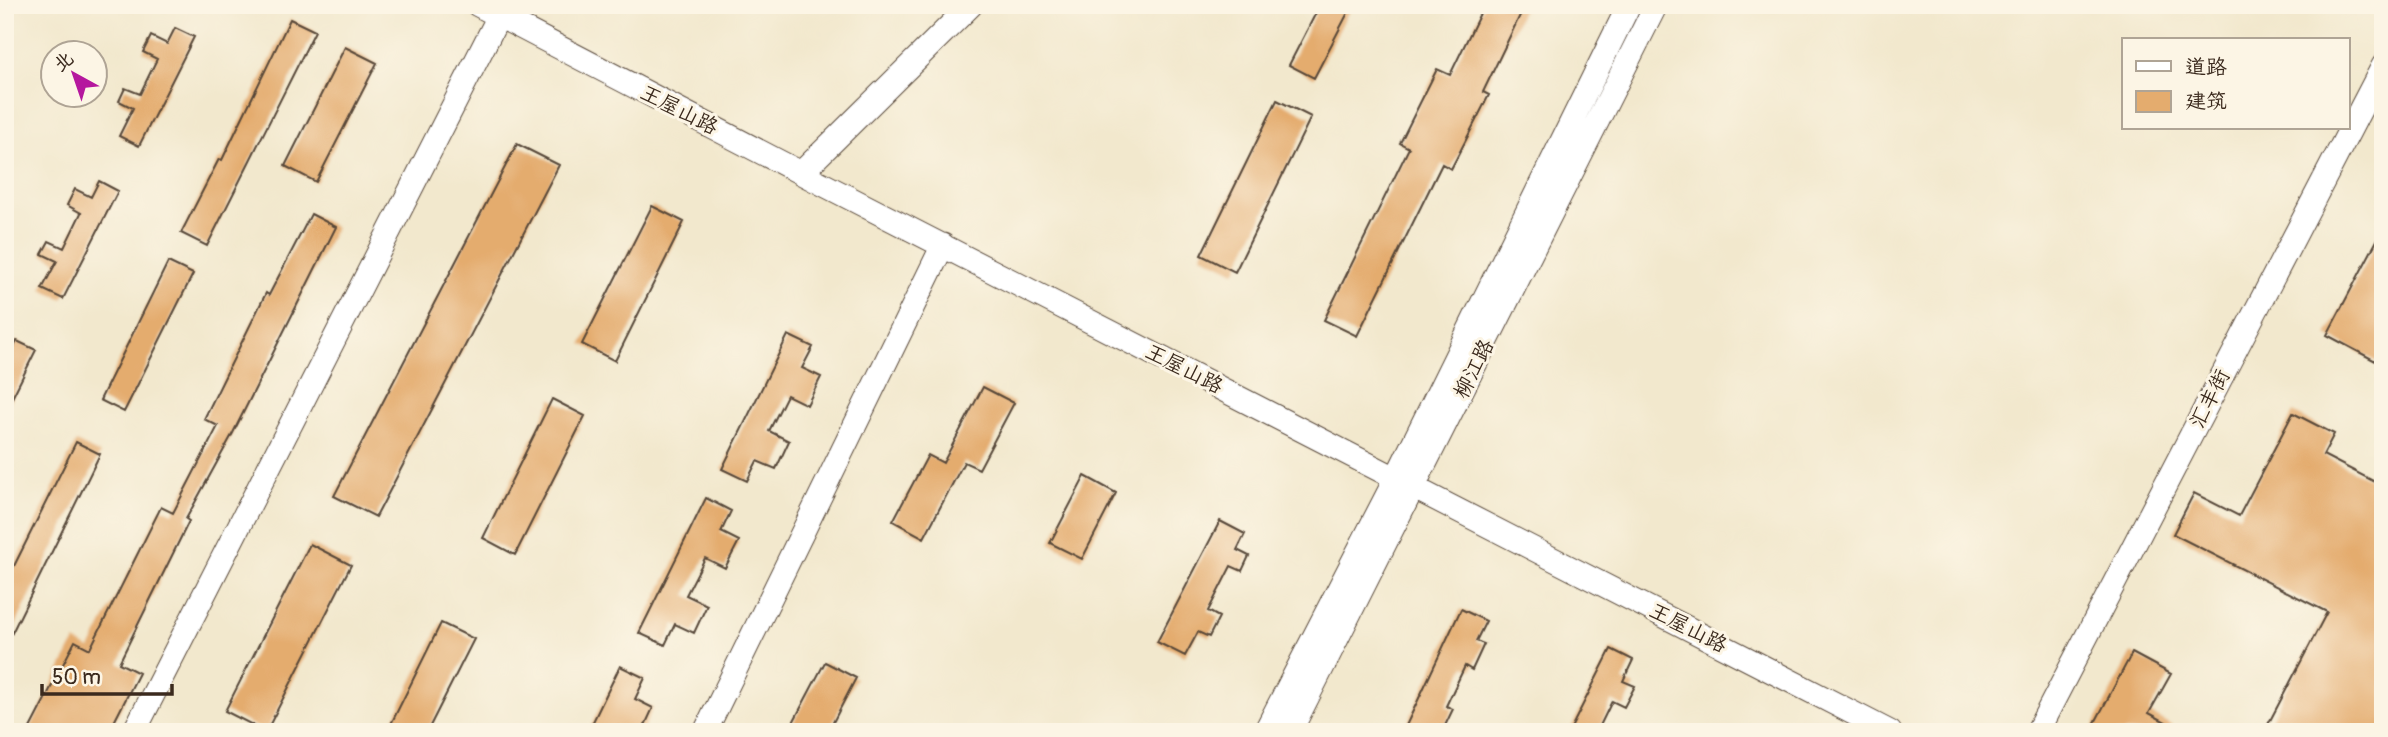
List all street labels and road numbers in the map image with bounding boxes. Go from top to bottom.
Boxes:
street label: 王屋山路 [635,79,723,141]
street label: 柳江路 [1448,335,1500,403]
street label: 王屋山路 [1140,338,1228,400]
street label: 汇丰街 [2184,365,2236,433]
street label: 王屋山路 [1644,597,1732,659]

